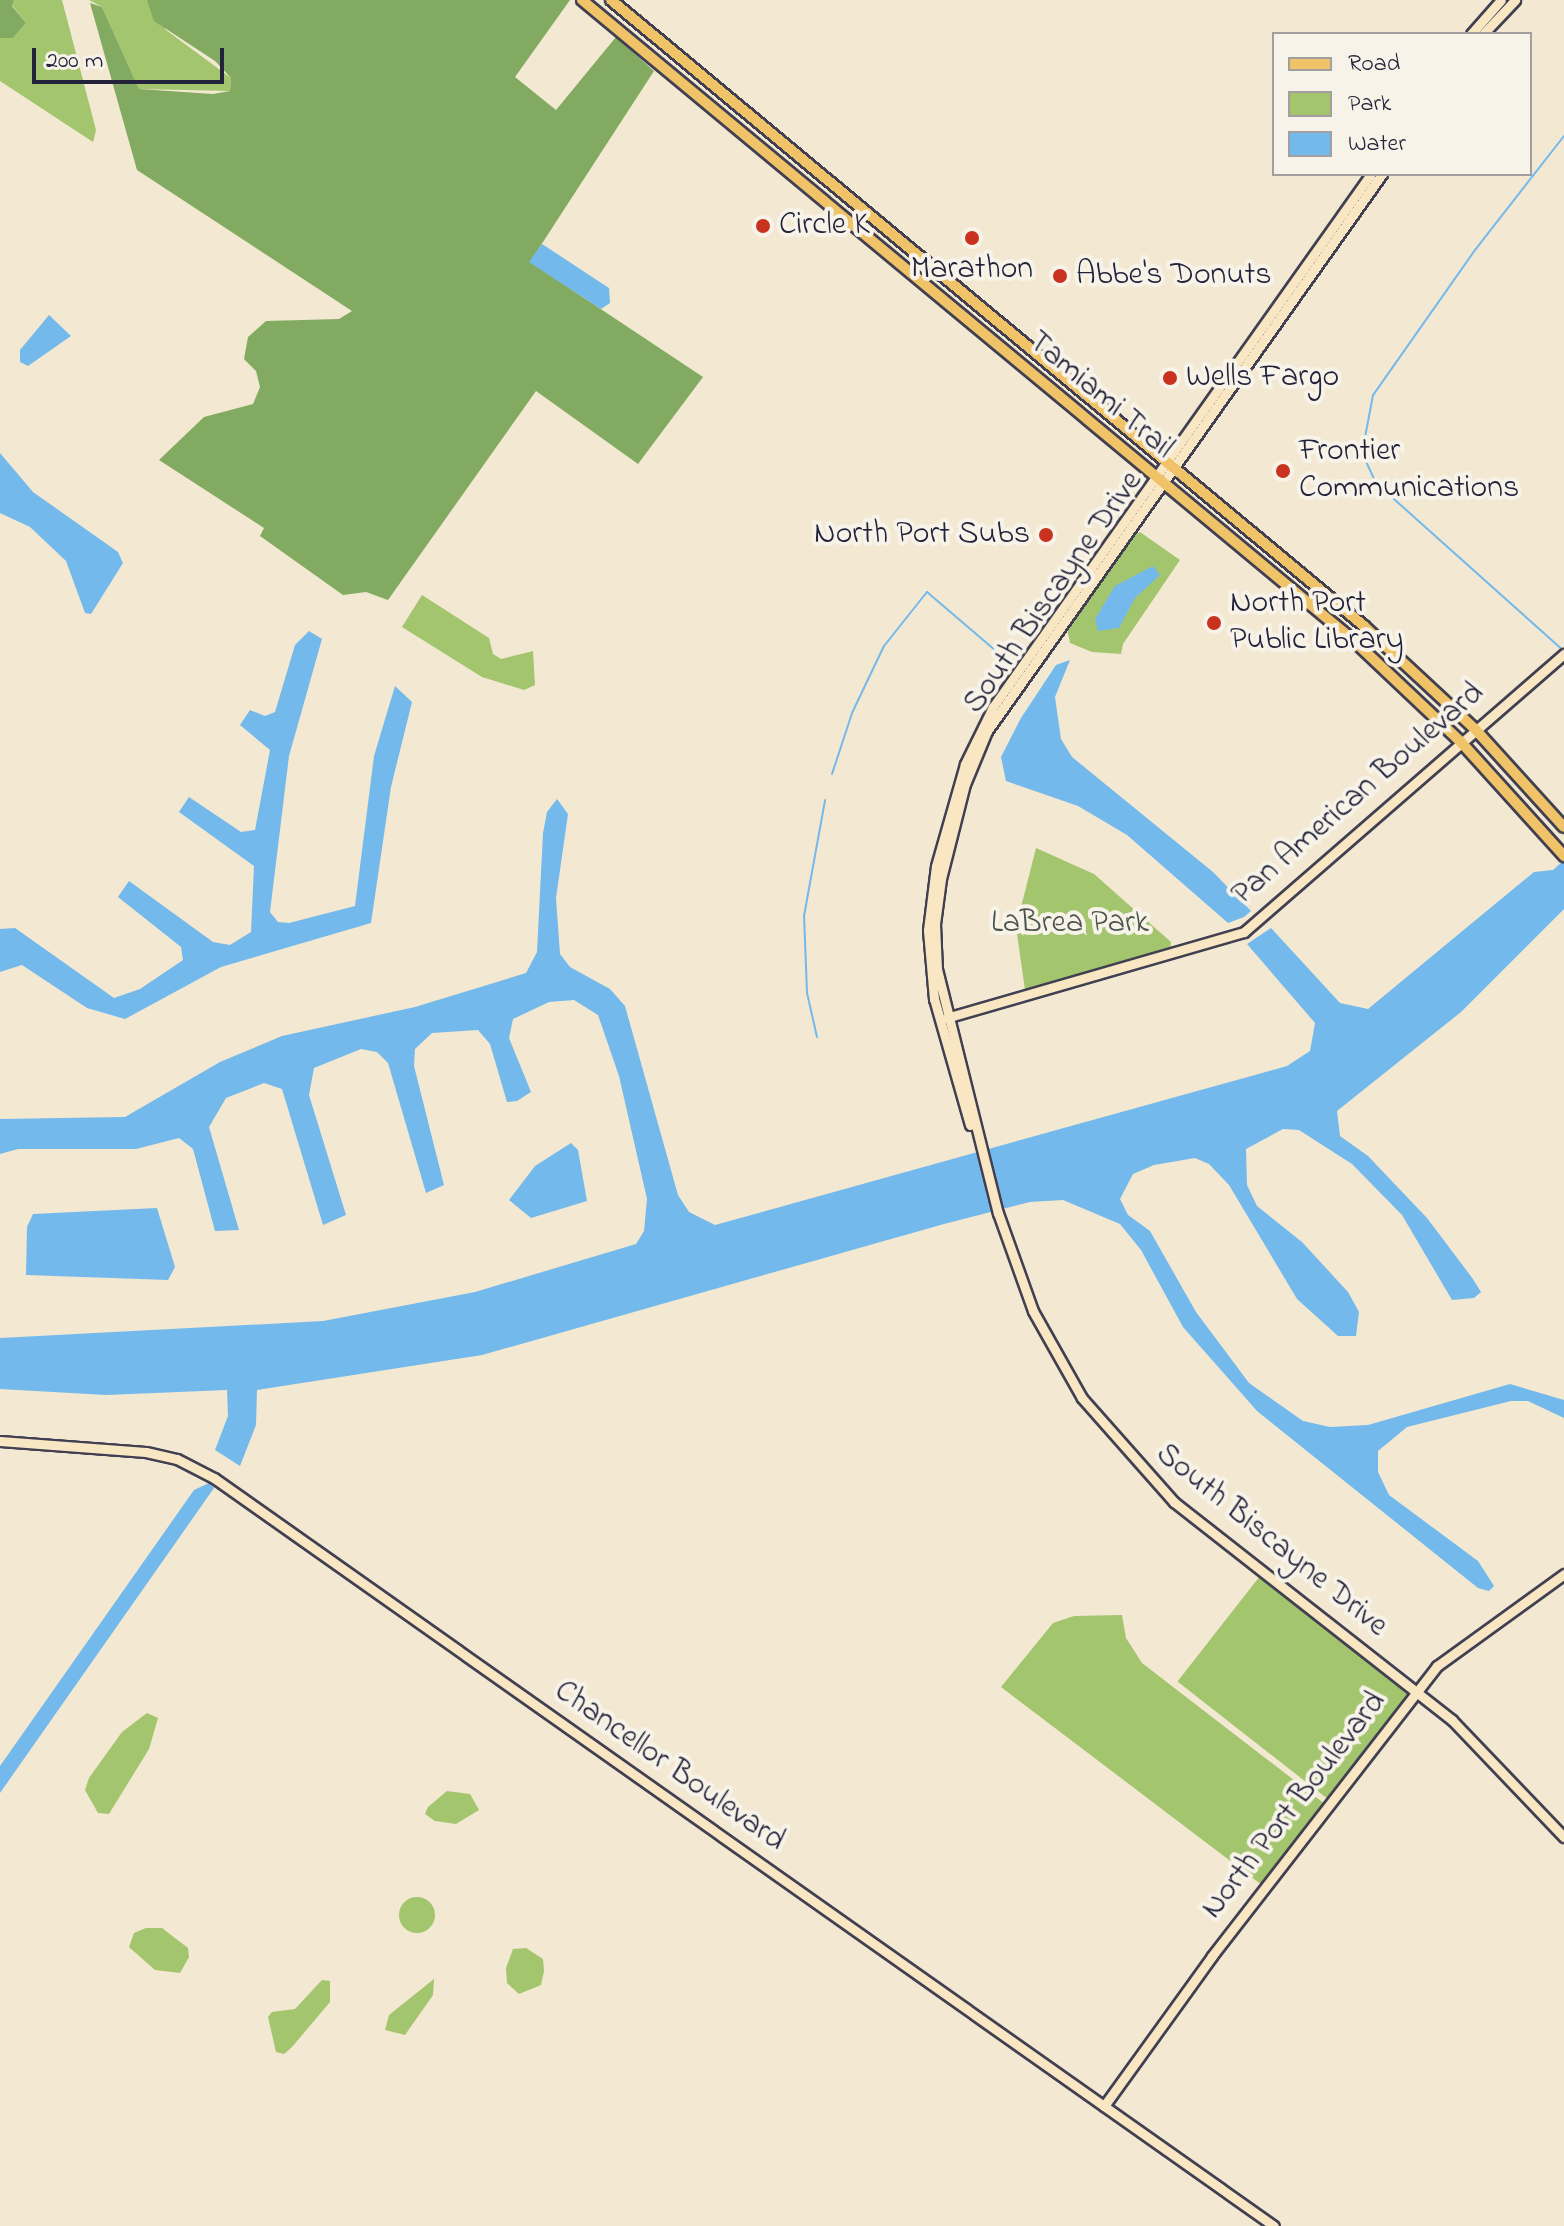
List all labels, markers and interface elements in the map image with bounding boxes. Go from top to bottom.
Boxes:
scale bar [36,32,228,82]
legend [1272,32,1532,176]
text: 200 m [46,44,103,79]
text: Road [1348,47,1400,82]
text: Park [1348,87,1391,122]
text: Water [1348,127,1406,162]
place label: Circle K [779,207,870,245]
marker: Circle K [754,217,772,235]
marker: Marathon [963,229,981,247]
place label: Marathon [911,251,1033,289]
place label: Abbe's Donuts [1076,257,1272,295]
marker: Abbe's Donuts [1051,267,1069,285]
street label: Tamiami Trail [1019,324,1181,468]
place label: Wells Fargo [1186,359,1339,397]
marker: Wells Fargo [1161,369,1179,387]
place label: Frontier Communications [1299,434,1519,509]
marker: Frontier Communications [1274,462,1292,480]
street label: South Biscayne Drive [956,464,1152,722]
place label: North Port Subs [814,516,1030,554]
marker: North Port Subs [1037,526,1055,544]
place label: North Port Public Library [1230,586,1404,661]
marker: North Port Public Library [1205,614,1223,632]
street label: Pan American Boulevard [1225,675,1493,915]
park label: LaBrea Park [991,905,1149,943]
street label: South Biscayne Drive [1147,1436,1395,1646]
street label: Chancellor Boulevard [546,1673,792,1861]
street label: North Port Boulevard [1194,1685,1396,1927]

